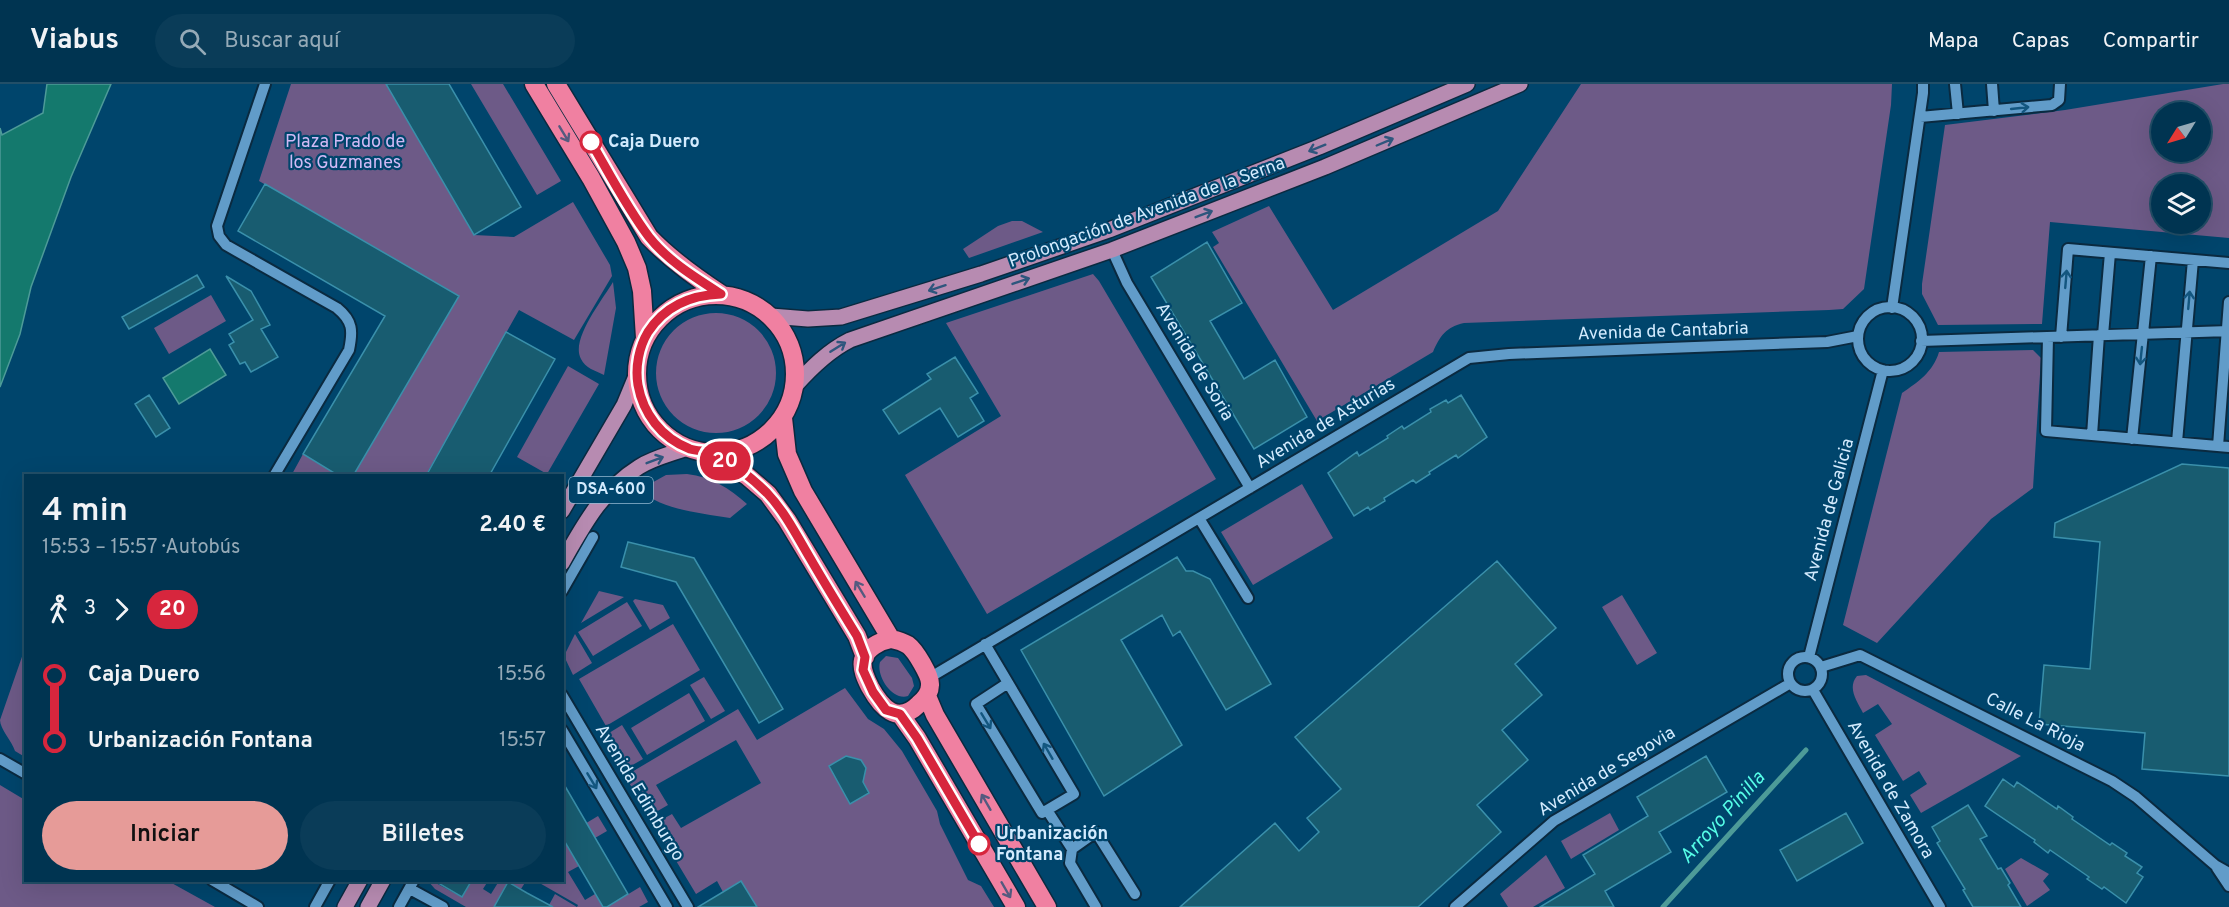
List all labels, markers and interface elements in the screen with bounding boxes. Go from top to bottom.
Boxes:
search box [155,14,575,68]
text: Viabus [30,23,119,59]
icon: search [176,25,209,58]
text: Buscar aquí [224,28,340,55]
text: Mapa [1928,28,1979,55]
text: Capas [2012,28,2070,55]
text: Compartir [2103,28,2199,55]
one-way arrow [2010,102,2030,113]
north arrow [2151,102,2211,162]
map controls [2151,102,2211,234]
one-way arrow [559,125,571,142]
park label: Plaza Prado de los Guzmanes [285,131,405,175]
marker: Caja Duero [580,131,602,153]
place label: Caja Duero [608,131,700,154]
one-way arrow [1375,136,1394,147]
one-way arrow [1308,143,1327,154]
street label: Prolongación de Avenida de la Serna [1006,152,1288,274]
button: layers [2151,174,2211,234]
one-way arrow [1194,208,1213,219]
one-way arrow [2061,269,2072,289]
one-way arrow [1011,275,1030,286]
one-way arrow [928,283,947,294]
one-way arrow [2184,291,2195,311]
street label: Avenida de Soria [1150,299,1238,425]
street label: Avenida de Cantabria [1577,318,1749,346]
one-way arrow [829,341,846,353]
one-way arrow [2135,346,2146,366]
street label: Avenida de Asturias [1252,373,1400,475]
street label: Avenida de Galicia [1800,436,1860,584]
line badge: 20 [698,442,752,481]
text: 20 [712,448,738,475]
one-way arrow [645,454,664,465]
road number: DSA-600 [569,477,653,503]
text: 4 min [42,491,128,533]
text: 2.40 € [479,512,546,539]
text: 15:53 – 15:57 · Autobús [42,535,240,561]
one-way arrow [854,580,867,597]
icon: walk [42,593,75,626]
icon: forward [105,593,138,626]
text: 3 [84,596,96,622]
text: 20 [159,596,186,623]
text: Caja Duero [88,662,200,689]
text: 15:56 [497,662,546,688]
street label: Calle La Rioja [1981,688,2089,758]
one-way arrow [981,712,993,729]
street label: Avenida de Zamora [1841,717,1939,863]
street label: Avenida Edimburgo [589,720,689,866]
street label: Avenida de Segovia [1534,722,1680,822]
text: Urbanización Fontana [88,728,313,755]
text: 15:57 [499,728,546,754]
one-way arrow [1042,742,1054,759]
water label: Arroyo Pinilla [1674,766,1772,870]
one-way arrow [587,772,599,789]
one-way arrow [979,794,991,811]
button: Iniciar [42,801,288,870]
button: Billetes [300,801,546,870]
place label: Urbanización Fontana [996,823,1108,867]
marker: Urbanización Fontana [968,833,990,855]
one-way arrow [1000,881,1012,898]

